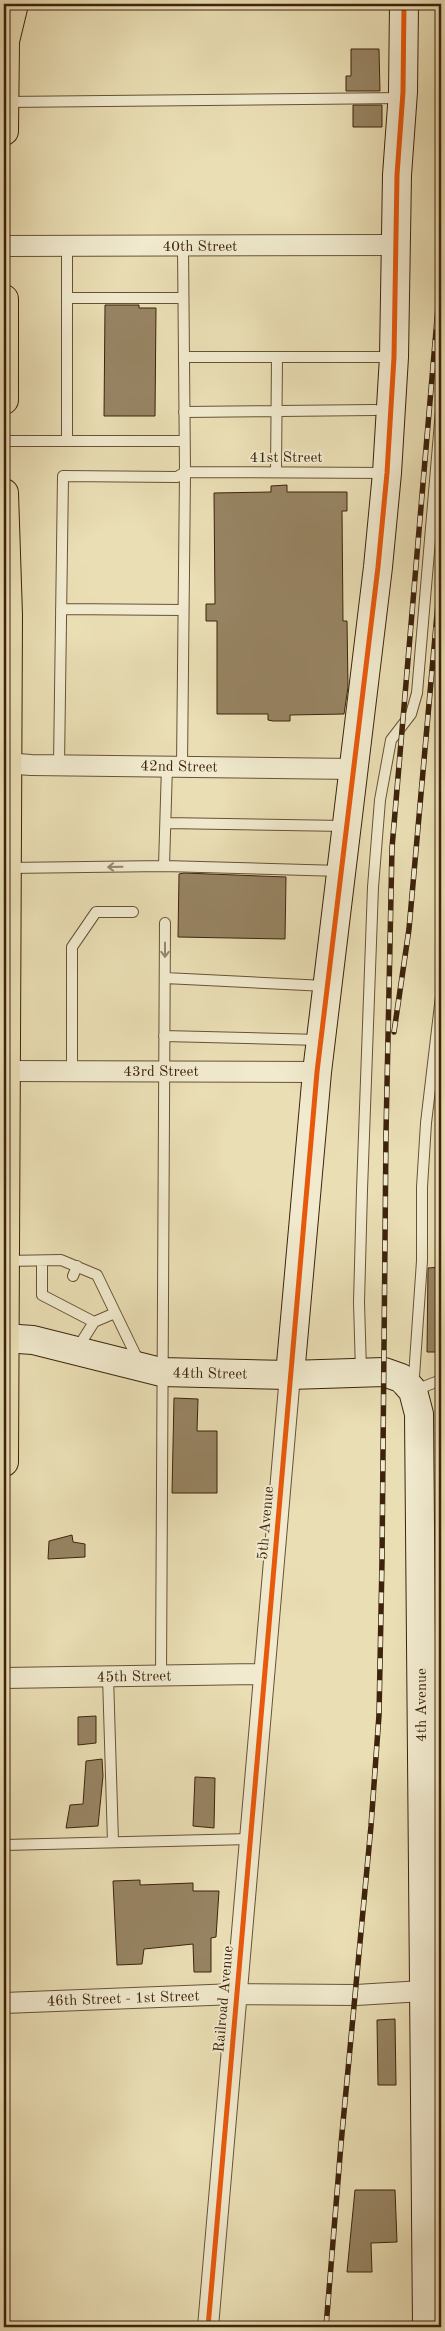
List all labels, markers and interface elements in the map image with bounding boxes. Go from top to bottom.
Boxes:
street label: 40th Street [163,240,237,255]
street label: 41st Street [249,451,323,466]
street label: 42nd Street [140,759,218,776]
one-way arrow [108,862,124,871]
one-way arrow [160,942,170,958]
street label: 43rd Street [123,1065,199,1080]
street label: 44th Street [172,1366,247,1383]
street label: 5th Avenue [256,1486,277,1561]
street label: 4th Avenue [415,1668,430,1742]
street label: 45th Street [97,1669,172,1686]
street label: Railroad Avenue [212,1945,237,2053]
street label: 46th Street - 1st Street [46,1989,200,2010]

